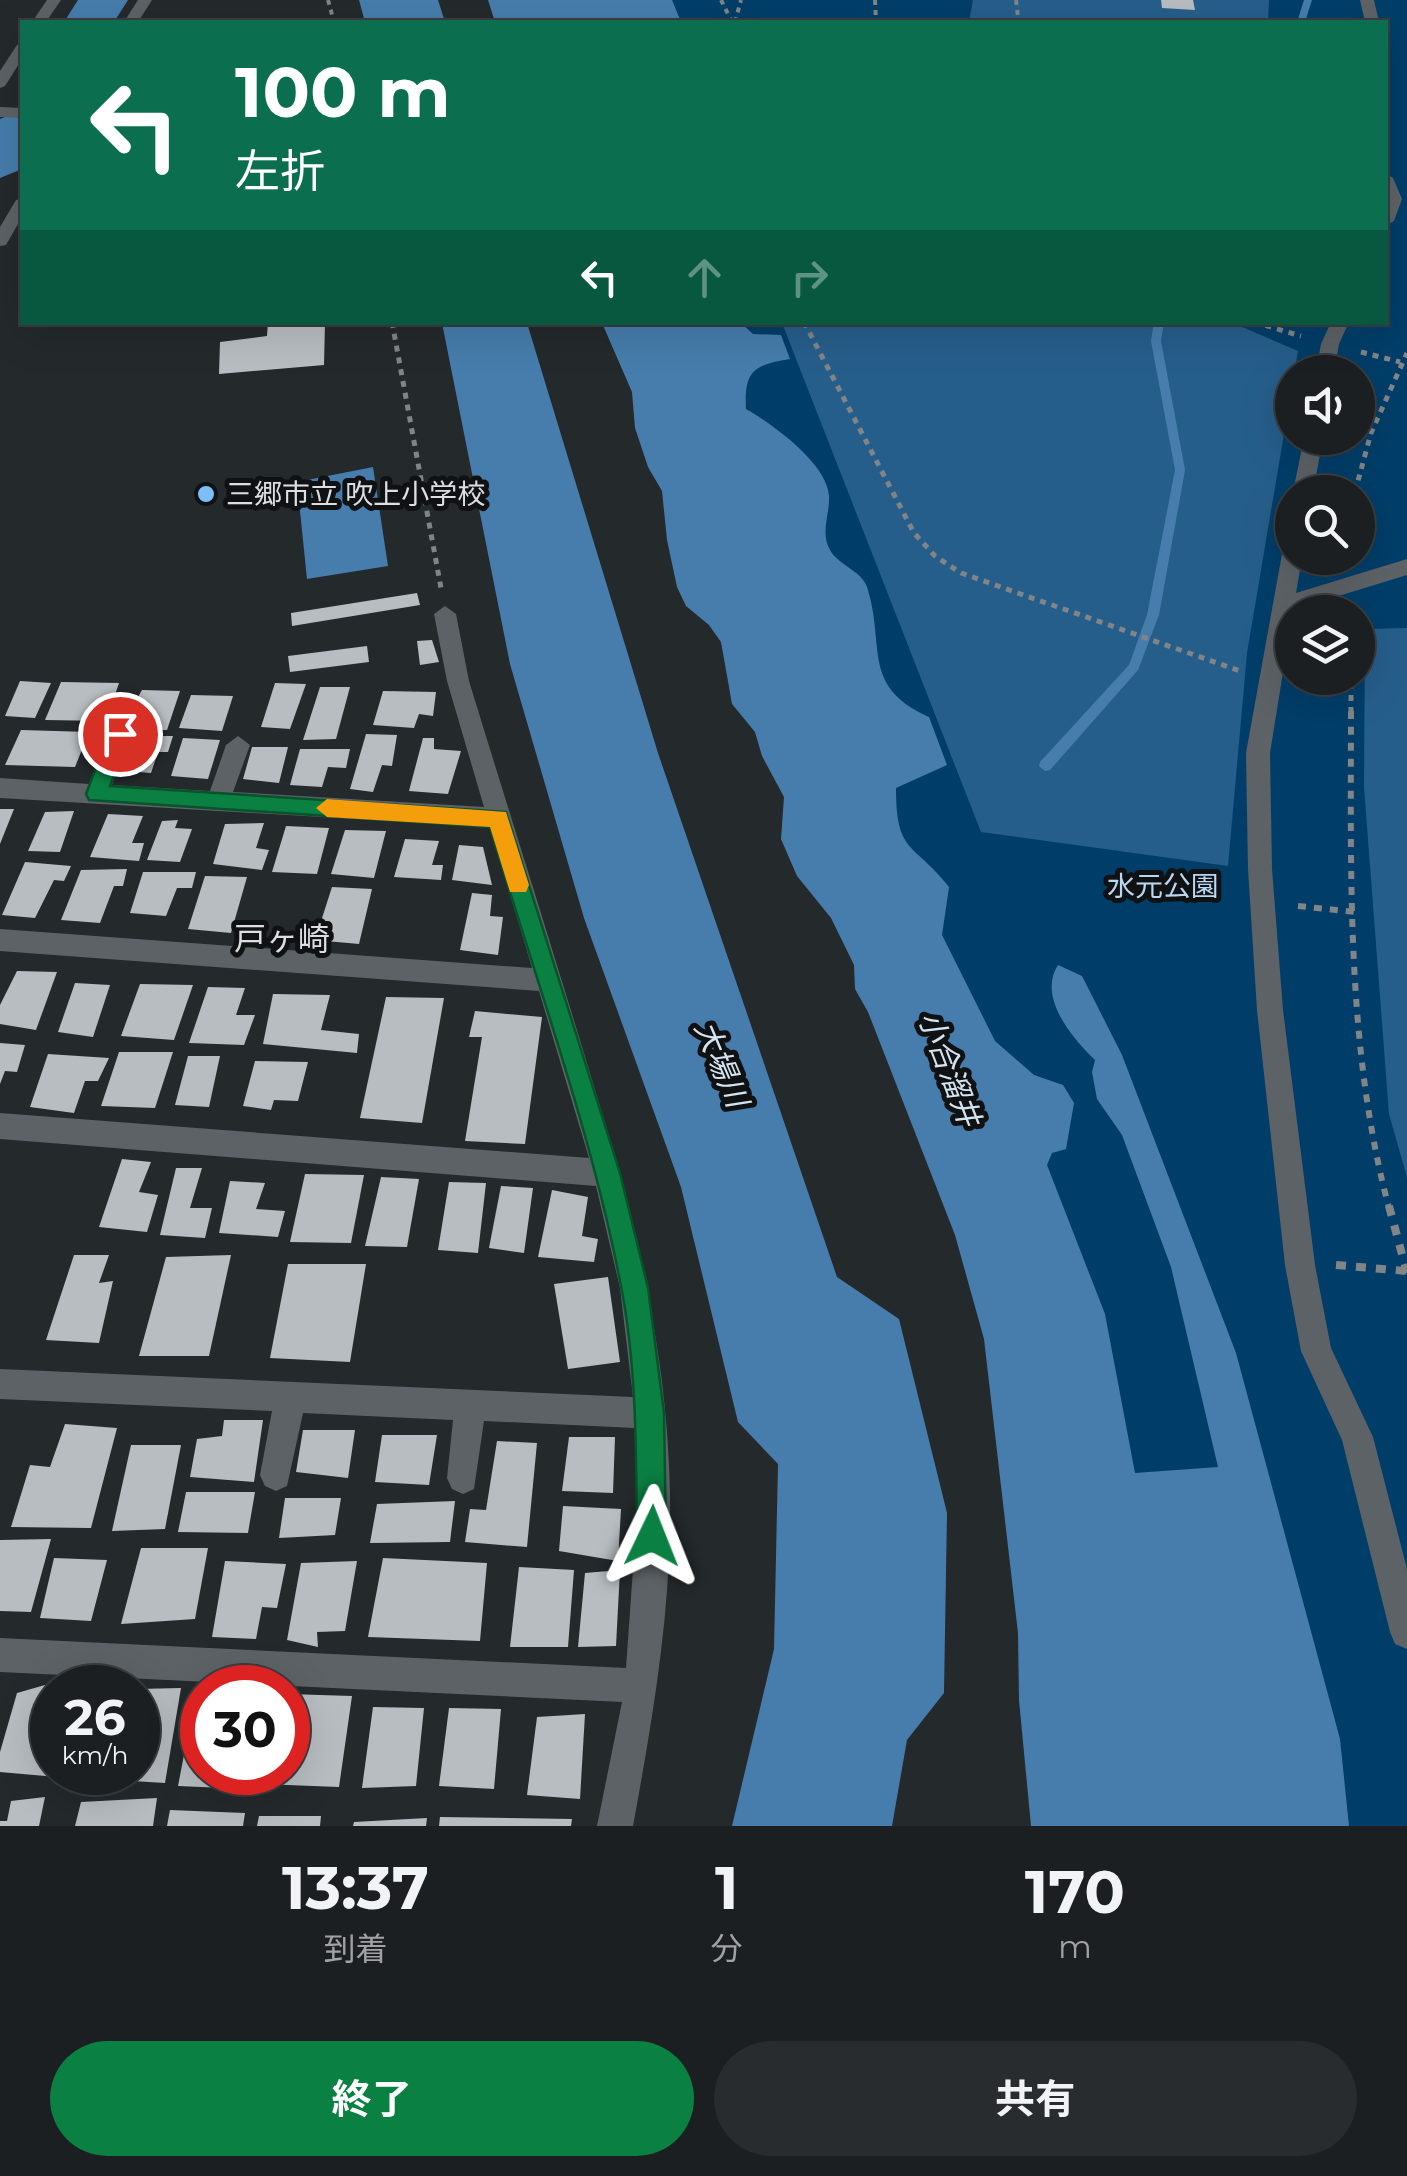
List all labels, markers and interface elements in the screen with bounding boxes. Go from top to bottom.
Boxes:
text: 100 m [235,49,451,135]
icon: left [70,60,200,190]
text: 左折 [235,143,325,198]
icon: left [572,250,627,305]
icon: ahead [677,250,732,305]
icon: right [782,250,837,305]
map controls [1275,355,1375,695]
button: sound [1275,355,1375,455]
button: search [1275,475,1375,575]
place label: 三郷市立 吹上小学校 [226,477,485,511]
marker: 三郷市立 吹上小学校 [195,483,217,505]
button: layers [1275,595,1375,695]
pin [78,692,163,777]
icon: arrive [93,707,148,762]
park label: 水元公園 [1107,869,1219,903]
district label: 戸ヶ崎 [234,919,330,958]
water label: 小合溜井 [911,1006,989,1134]
water label: 大場川 [687,1015,757,1115]
position arrow [600,1484,704,1588]
speed limit sign: 30 [180,1665,310,1795]
text: 26 [64,1687,126,1748]
text: km/h [62,1740,128,1770]
text: 13:37 [282,1851,429,1924]
text: 1 [715,1851,739,1924]
text: 170 [1025,1855,1125,1928]
text: m [1058,1927,1092,1966]
text: 到着 [323,1929,387,1968]
text: 分 [711,1929,743,1968]
button: 終了 [50,2041,694,2156]
button: 共有 [714,2041,1357,2156]

